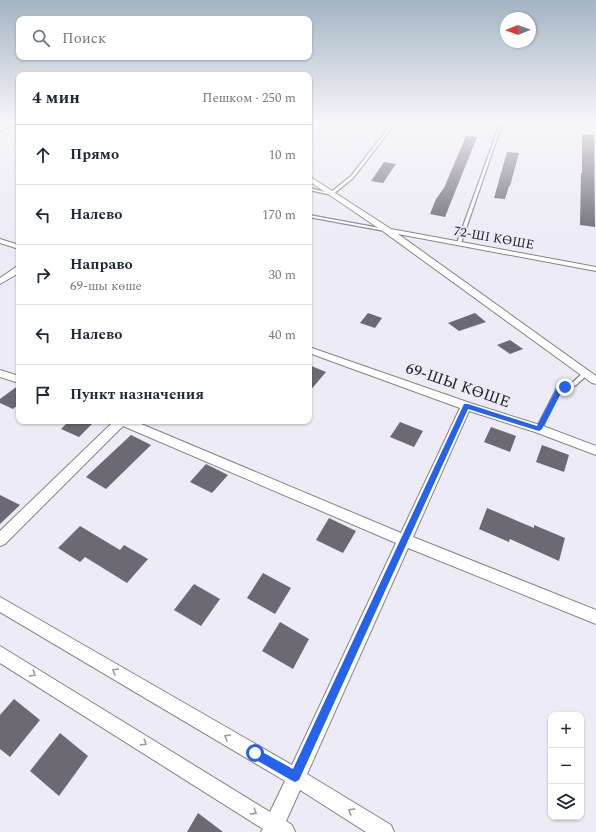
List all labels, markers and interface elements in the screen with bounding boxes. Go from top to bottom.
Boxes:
north arrow [500,12,536,48]
search box [16,16,312,60]
icon: search [30,27,52,49]
text: Поиск [62,27,106,50]
text: 4 мин [32,85,80,111]
text: Пешком · 250 m [202,88,296,108]
text: Прямо [70,143,119,166]
icon: ahead [32,144,54,166]
text: 10 m [269,145,296,165]
text: Налево [70,203,123,226]
icon: left [32,204,54,226]
text: 170 m [262,205,296,225]
street label: 72-ШІ КӨШЕ [452,221,536,255]
text: Направо [70,253,133,276]
icon: right [32,264,54,286]
text: 30 m [269,265,296,285]
text: 69-шы көше [70,276,142,296]
text: Налево [70,323,123,346]
icon: left [32,324,54,346]
text: 40 m [269,325,296,345]
street label: 69-ШЫ КӨШЕ [402,356,514,414]
route end [556,378,574,396]
text: Пункт назначения [70,383,204,406]
icon: arrive [32,384,54,406]
one-way arrow [112,669,119,676]
one-way arrow [29,670,36,677]
map controls [548,712,584,820]
button: + [548,712,584,748]
one-way arrow [224,735,232,742]
one-way arrow [140,738,147,746]
route start [246,744,264,762]
button: − [548,748,584,784]
button: layers [548,784,584,820]
one-way arrow [250,807,257,814]
one-way arrow [348,809,355,816]

